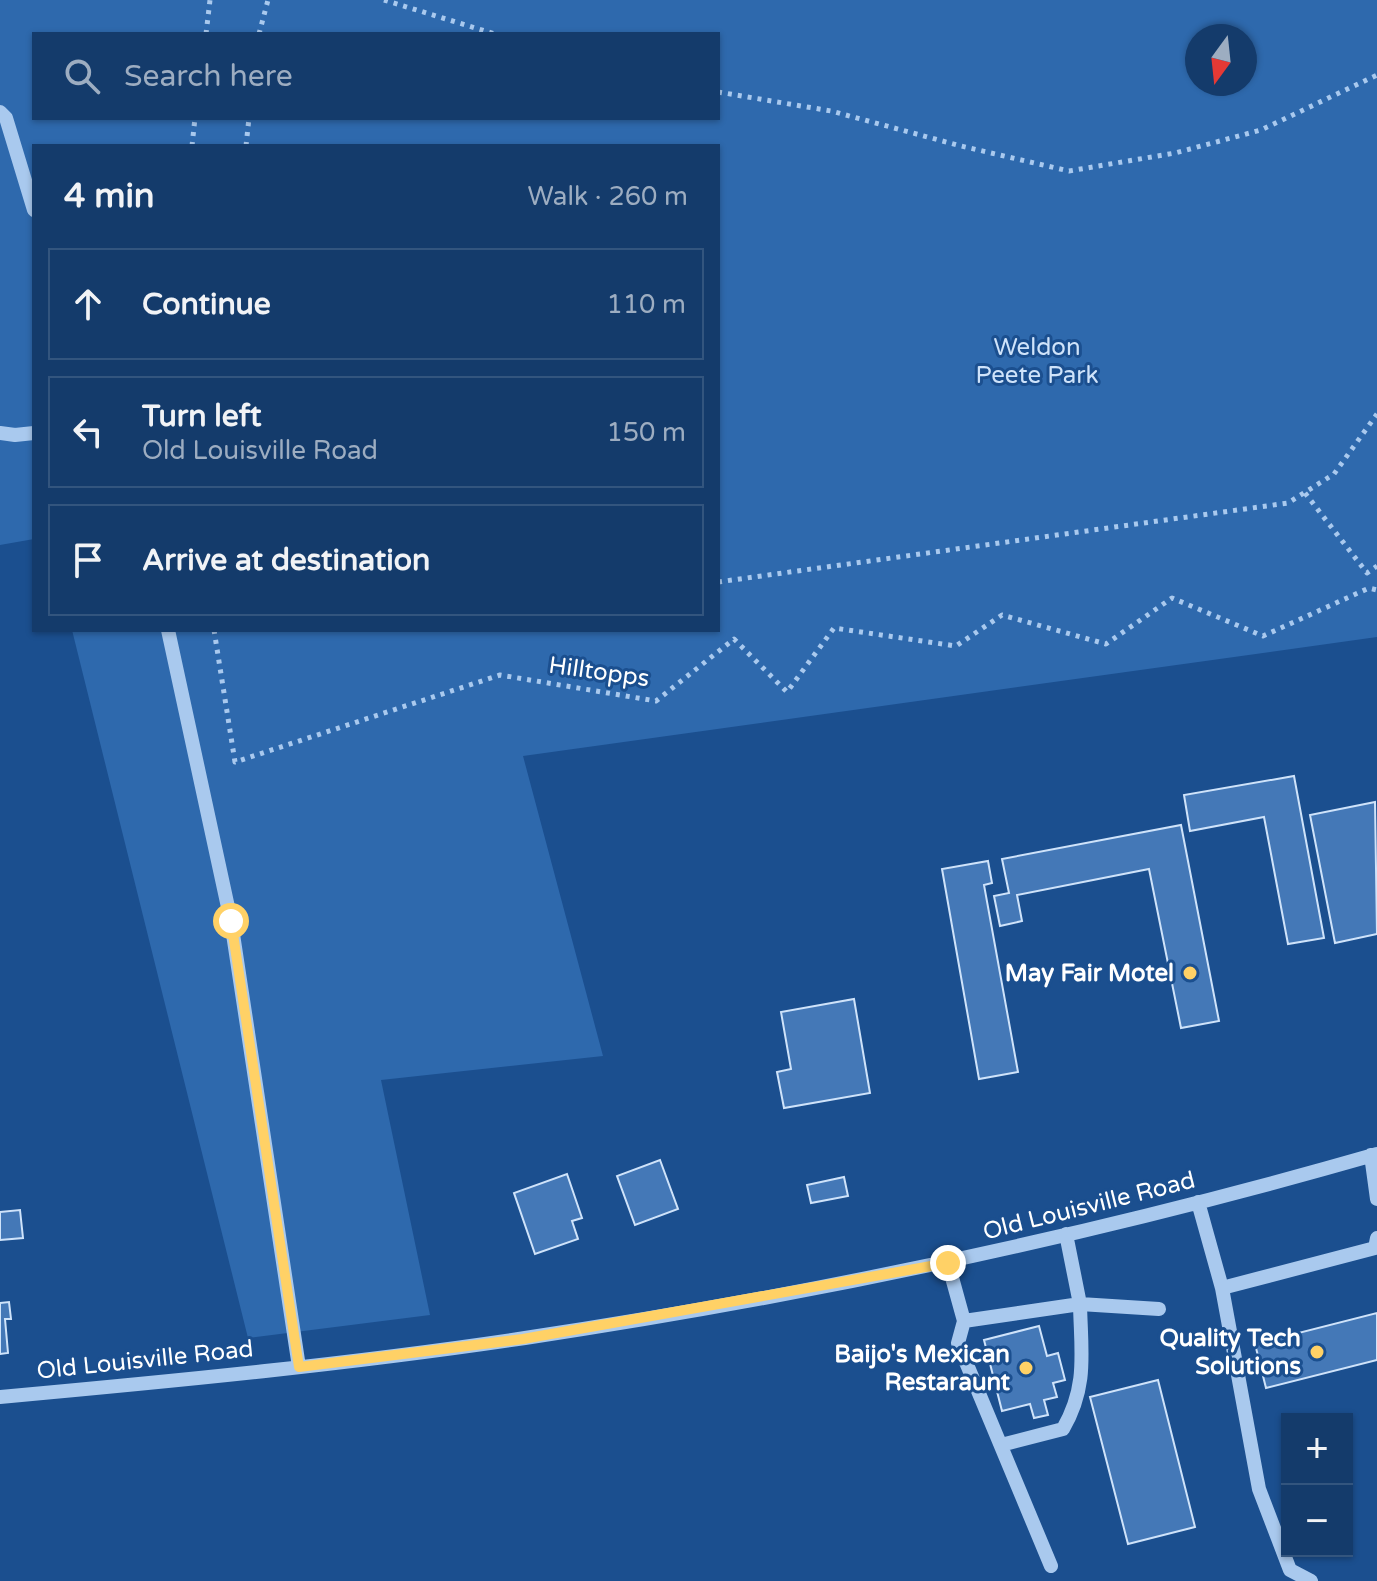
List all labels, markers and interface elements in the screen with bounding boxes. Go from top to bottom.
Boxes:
north arrow [1185,24,1257,96]
search box [32,32,720,120]
icon: search [60,54,104,98]
text: Search here [124,58,293,95]
text: 4 min [64,176,155,217]
text: Walk · 260 m [528,181,688,212]
icon: ahead [66,282,110,326]
text: Continue [142,286,271,323]
text: 110 m [606,289,686,320]
park label: Weldon Peete Park [975,333,1099,390]
text: Turn left [142,398,261,435]
icon: left [66,410,110,454]
text: 150 m [606,417,686,448]
text: Old Louisville Road [142,435,378,466]
icon: arrive [66,538,110,582]
text: Arrive at destination [142,542,430,579]
street label: Hilltopps [547,651,651,693]
route start [213,903,249,939]
place label: May Fair Motel [1005,959,1174,988]
marker: May Fair Motel [1181,964,1199,982]
street label: Old Louisville Road [980,1166,1198,1246]
route end [930,1245,966,1281]
place label: Quality Tech Solutions [1159,1324,1301,1381]
street label: Old Louisville Road [35,1334,255,1386]
place label: Baijo's Mexican Restaraunt [834,1340,1011,1397]
marker: Quality Tech Solutions [1308,1343,1326,1361]
marker: Baijo's Mexican Restaraunt [1017,1359,1035,1377]
map controls [1281,1413,1353,1557]
button: + [1281,1413,1353,1485]
button: − [1281,1485,1353,1557]

